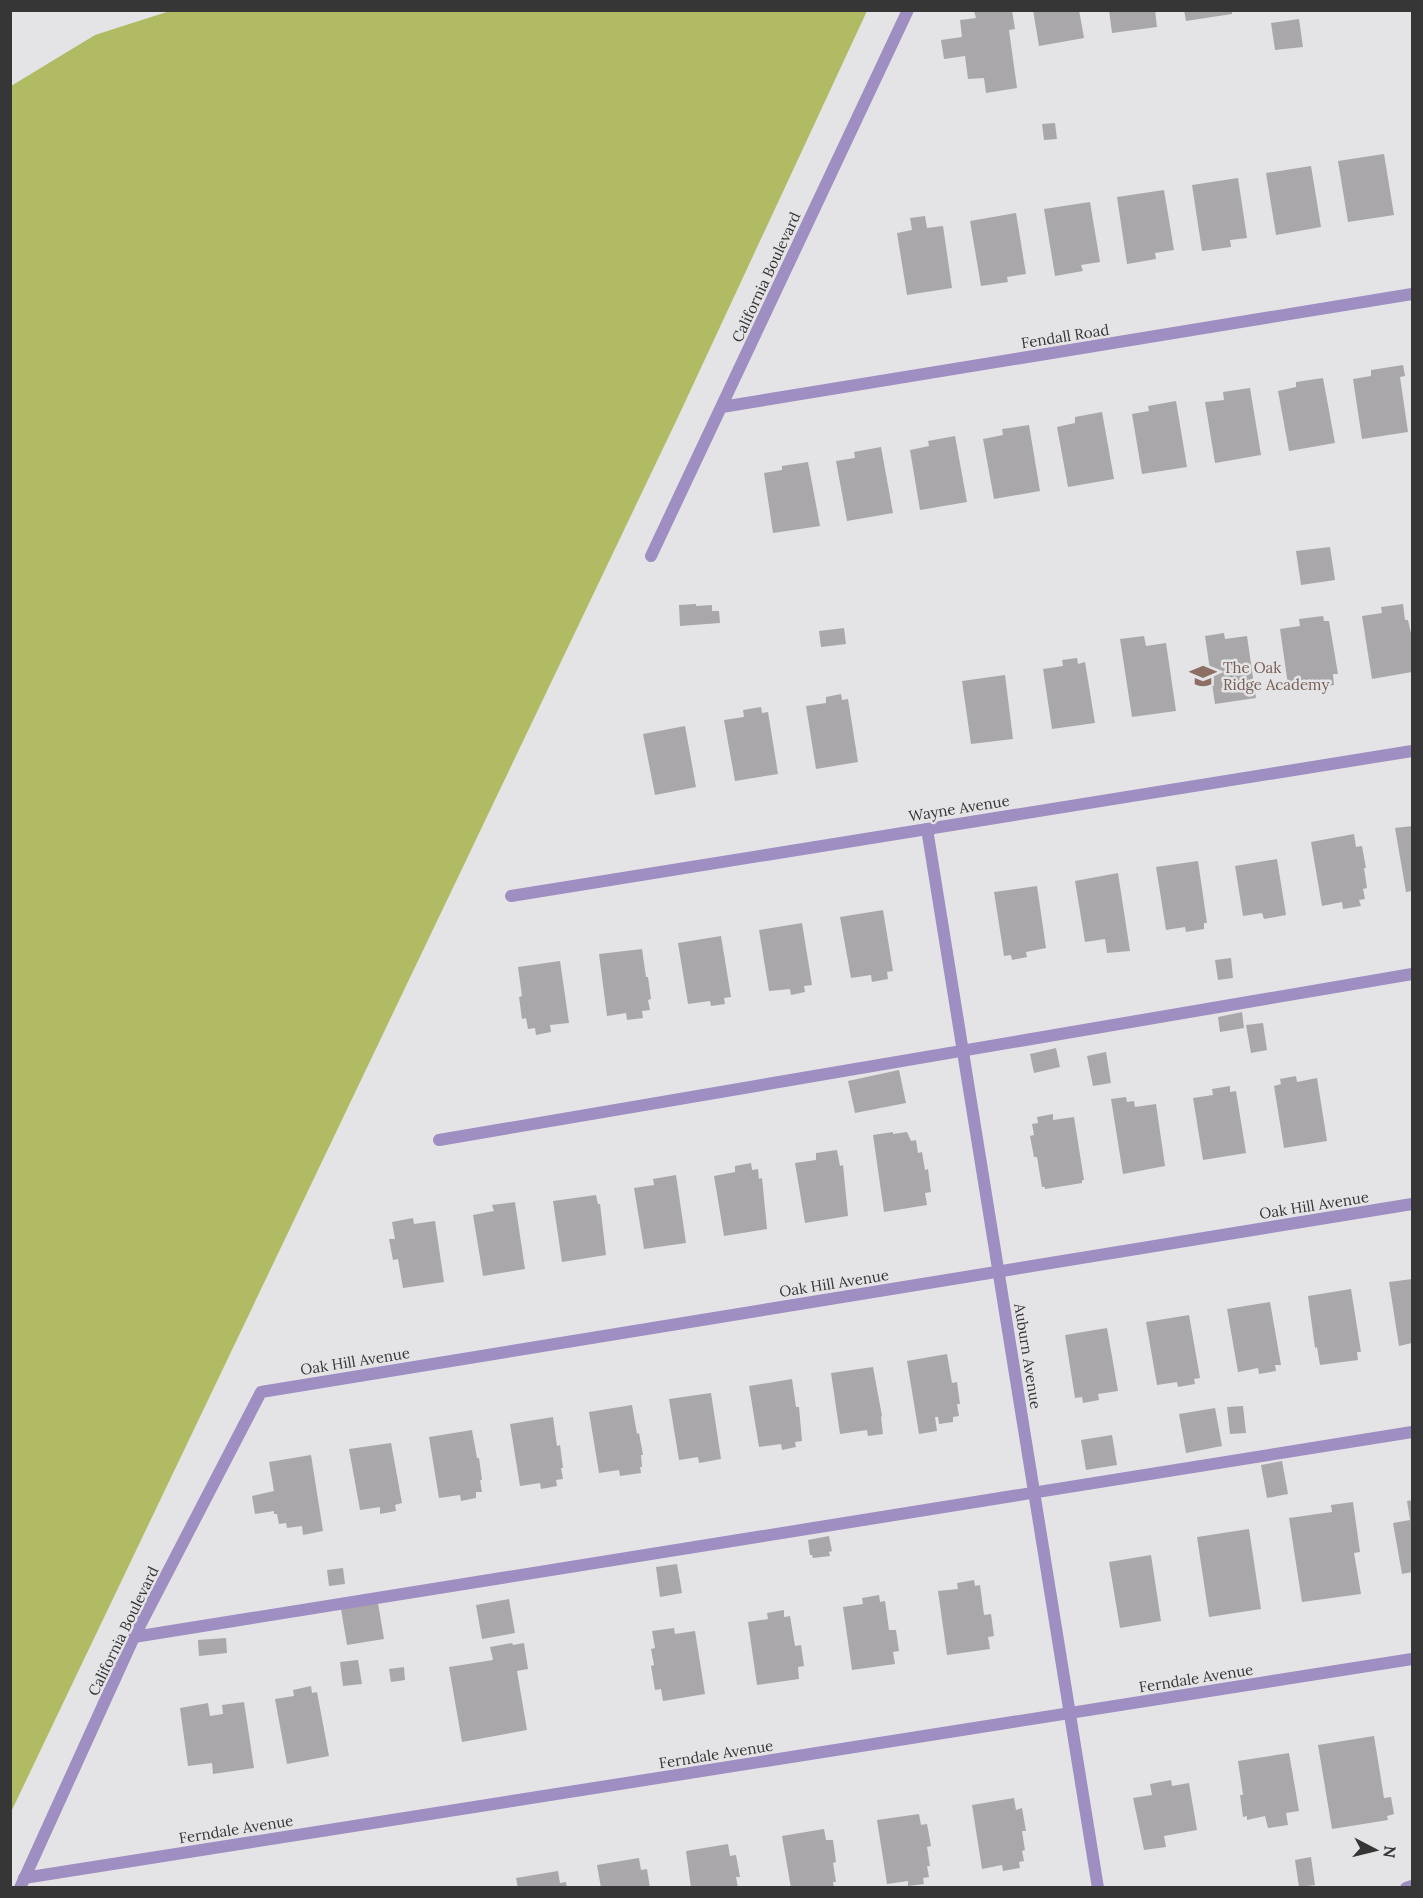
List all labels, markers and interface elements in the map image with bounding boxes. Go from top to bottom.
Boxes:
street label: California Boulevard [727,209,805,345]
street label: Fendall Road [1020,320,1110,352]
place label: The Oak Ridge Academy [1223,658,1329,694]
school or university icon: The Oak Ridge Academy [1188,661,1218,691]
street label: Wayne Avenue [907,791,1011,825]
street label: Oak Hill Avenue [1258,1187,1370,1223]
street label: Oak Hill Avenue [778,1265,890,1301]
street label: Auburn Avenue [1010,1301,1046,1410]
street label: Oak Hill Avenue [299,1343,411,1379]
street label: California Boulevard [83,1563,163,1699]
street label: Ferndale Avenue [1137,1660,1255,1696]
street label: Ferndale Avenue [657,1736,775,1772]
street label: Ferndale Avenue [177,1811,295,1847]
north arrow [1345,1820,1405,1880]
text: N [1379,1844,1401,1859]

